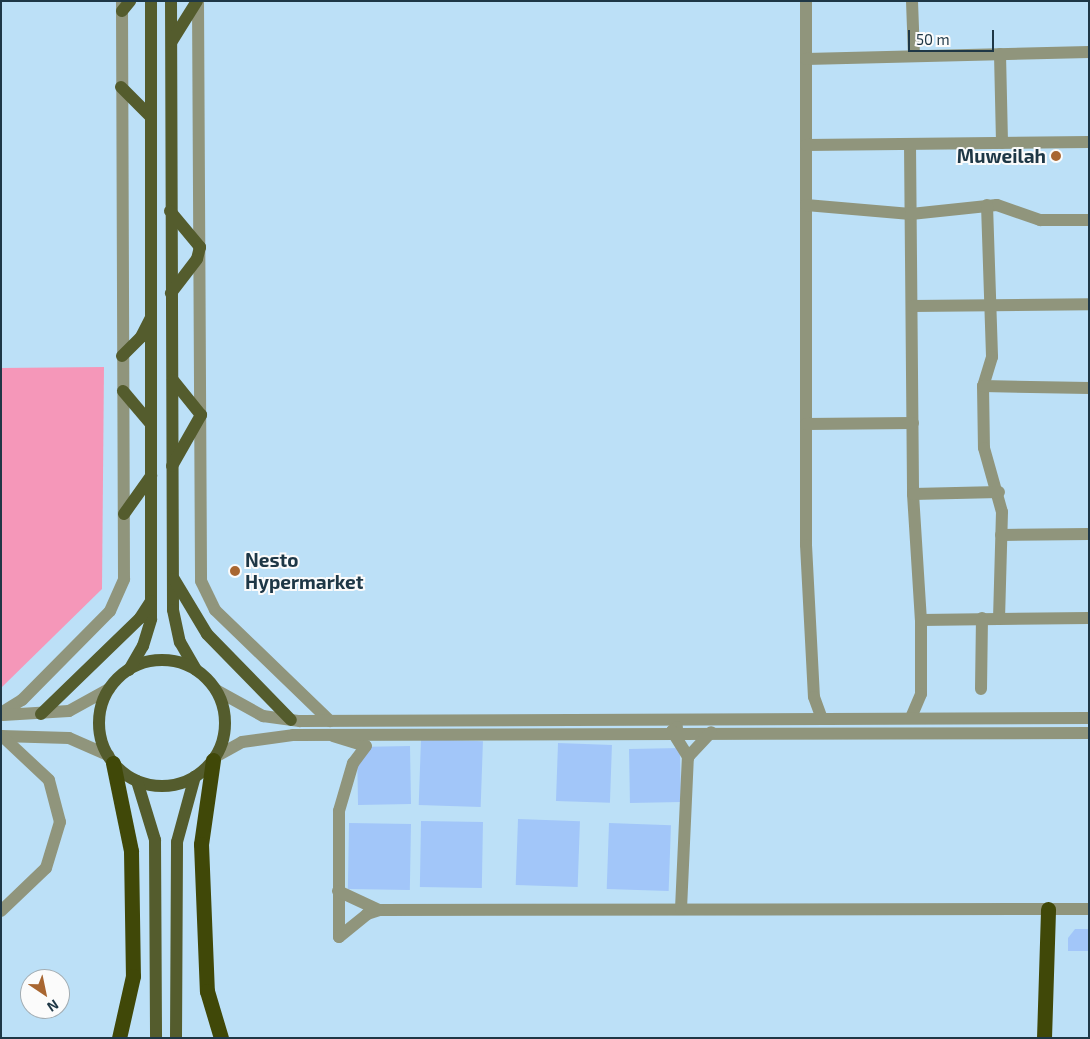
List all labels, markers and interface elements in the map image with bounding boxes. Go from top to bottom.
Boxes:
scale bar [910,20,996,52]
text: 50 m [916,30,950,48]
place label: Muweilah [957,145,1046,167]
marker: Muweilah [1050,150,1062,162]
place label: Nesto Hypermarket [245,549,364,593]
marker: Nesto Hypermarket [229,565,241,577]
north arrow [20,969,70,1019]
text: N [44,996,62,1016]

